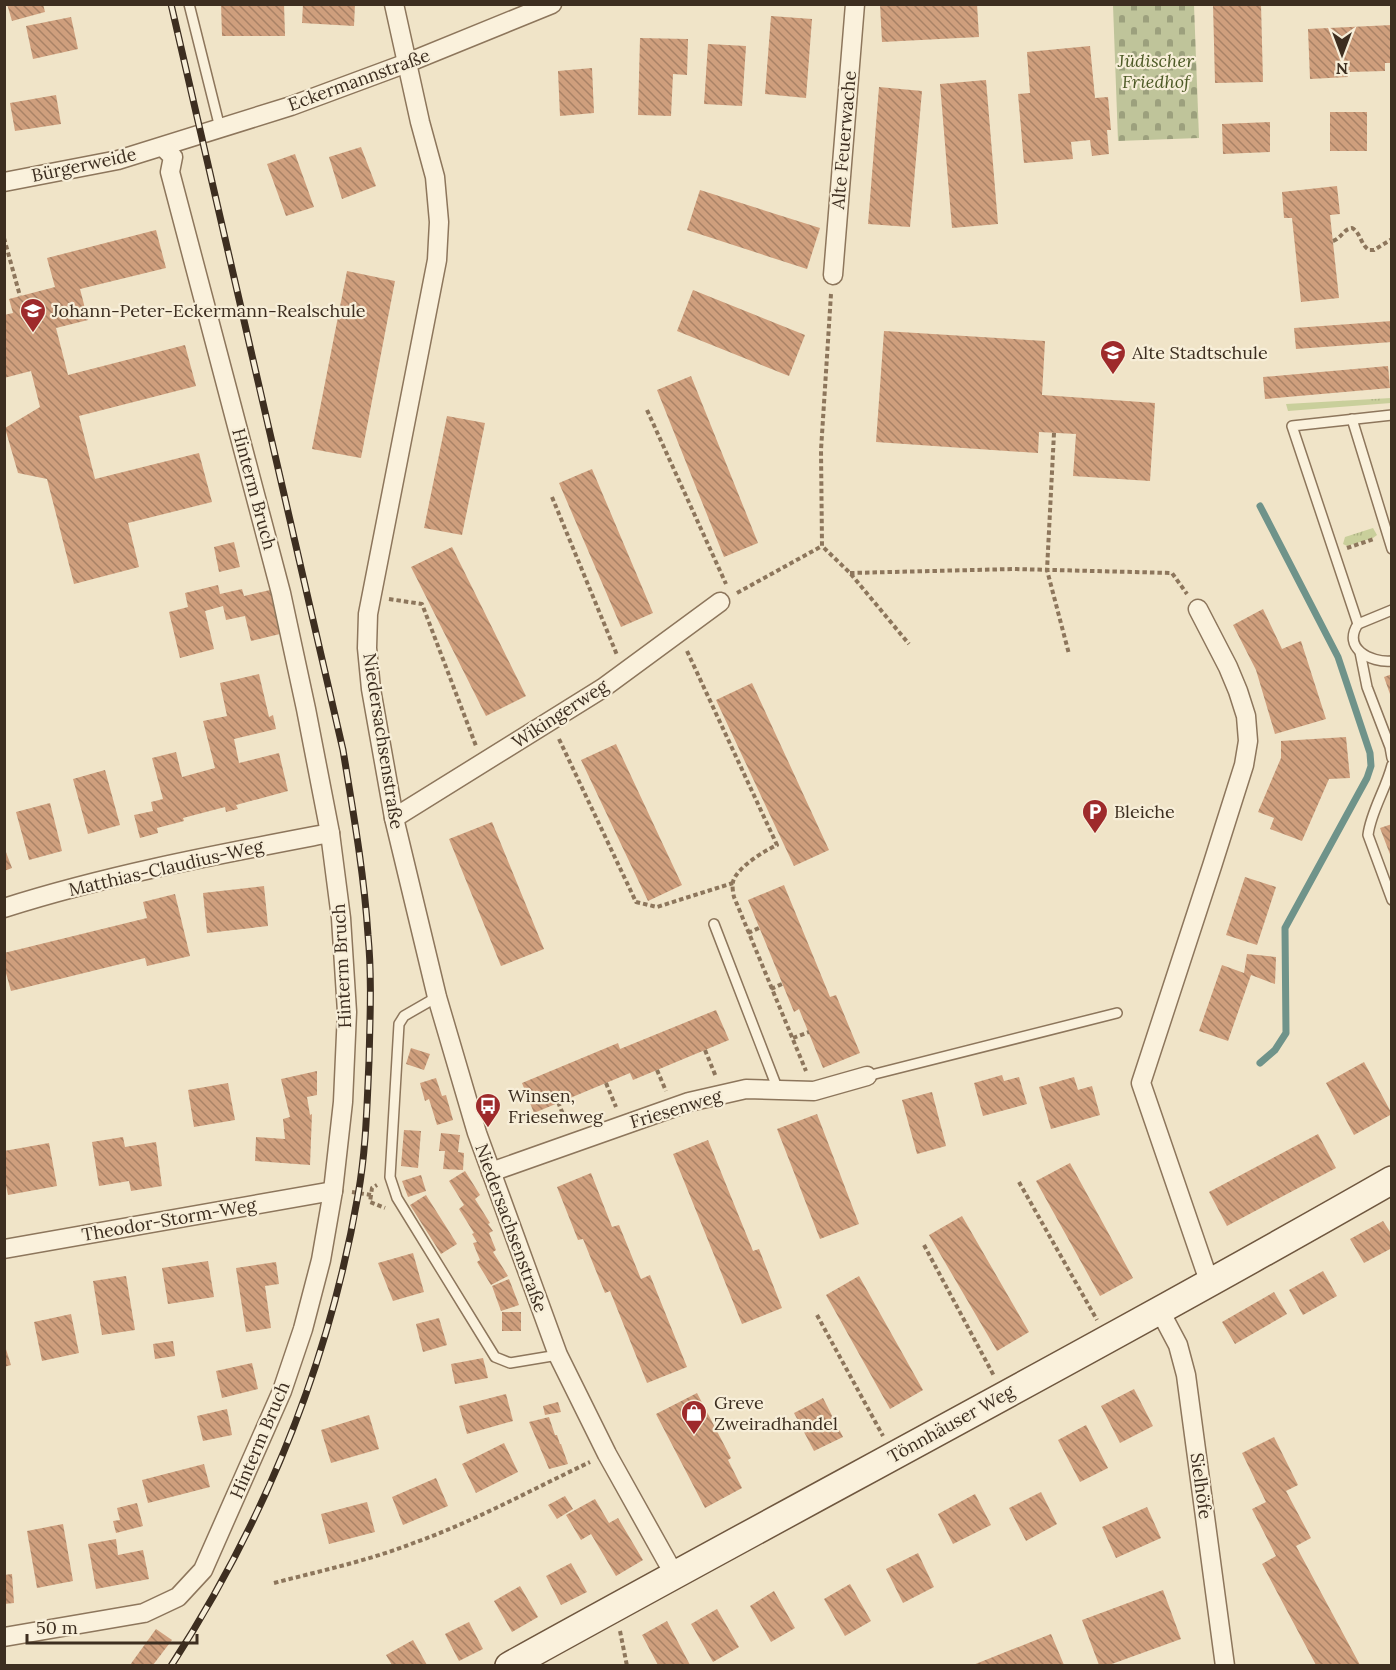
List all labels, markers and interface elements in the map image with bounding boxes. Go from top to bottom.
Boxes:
north arrow [1312,24,1372,84]
street label: Eckermannstraße [285,43,433,116]
park label: Jüdischer Friedhof [1117,49,1195,93]
text: N [1336,59,1348,79]
street label: Alte Feuerwache [826,69,861,211]
street label: Bürgerweide [29,142,139,187]
school or university icon: Johann-Peter-Eckermann-Realschule [18,296,48,334]
place label: Johann-Peter-Eckermann-Realschule [51,299,366,322]
school or university icon: Alte Stadtschule [1098,338,1128,376]
place label: Alte Stadtschule [1131,341,1268,364]
street label: Hinterm Bruch [227,426,282,552]
street label: Niedersachsenstraße [358,651,409,831]
street label: Wikingerweg [507,673,613,753]
parking icon: Bleiche [1080,797,1110,835]
place label: Bleiche [1114,800,1175,823]
street label: Matthias-Claudius-Weg [66,834,267,901]
street label: Hinterm Bruch [327,903,356,1029]
street label: Friesenweg [627,1083,726,1133]
place label: Winsen, Friesenweg [508,1084,604,1128]
bus stop icon: Winsen, Friesenweg [473,1091,503,1129]
street label: Niedersachsenstraße [470,1140,553,1316]
street label: Theodor-Storm-Weg [80,1193,259,1246]
street label: Hinterm Bruch [225,1378,295,1502]
street label: Tönnhäuser Weg [883,1379,1019,1468]
place label: Greve Zweiradhandel [714,1391,838,1435]
shop icon: Greve Zweiradhandel [679,1398,709,1436]
street label: Sielhöfe [1185,1451,1218,1521]
scale bar [27,1607,196,1645]
text: 50 m [36,1616,78,1639]

